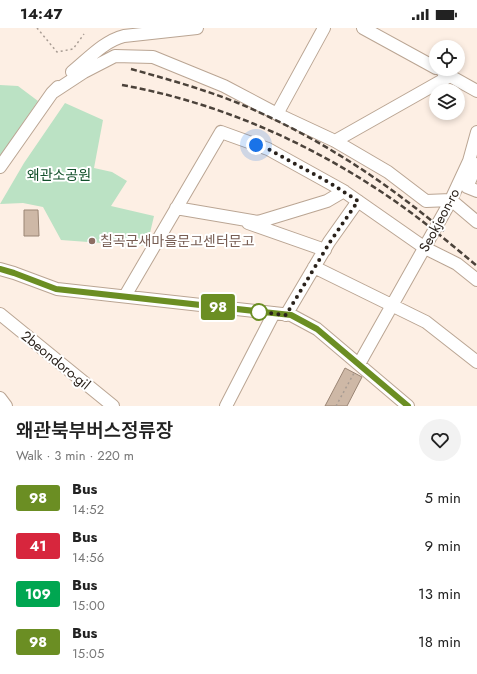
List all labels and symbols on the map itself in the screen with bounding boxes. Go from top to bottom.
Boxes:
your location [246,135,266,155]
park label: 왜관소공원 [27,165,91,185]
street label: Seokjeon-ro [414,184,464,255]
place label: 칠곡군새마을문고센터문고 [100,231,255,251]
marker: 칠곡군새마을문고센터문고 [87,236,97,246]
line badge: 98 [200,294,236,320]
unlabelled marker [250,303,268,321]
street label: 2beondoro-gil [17,326,95,394]

